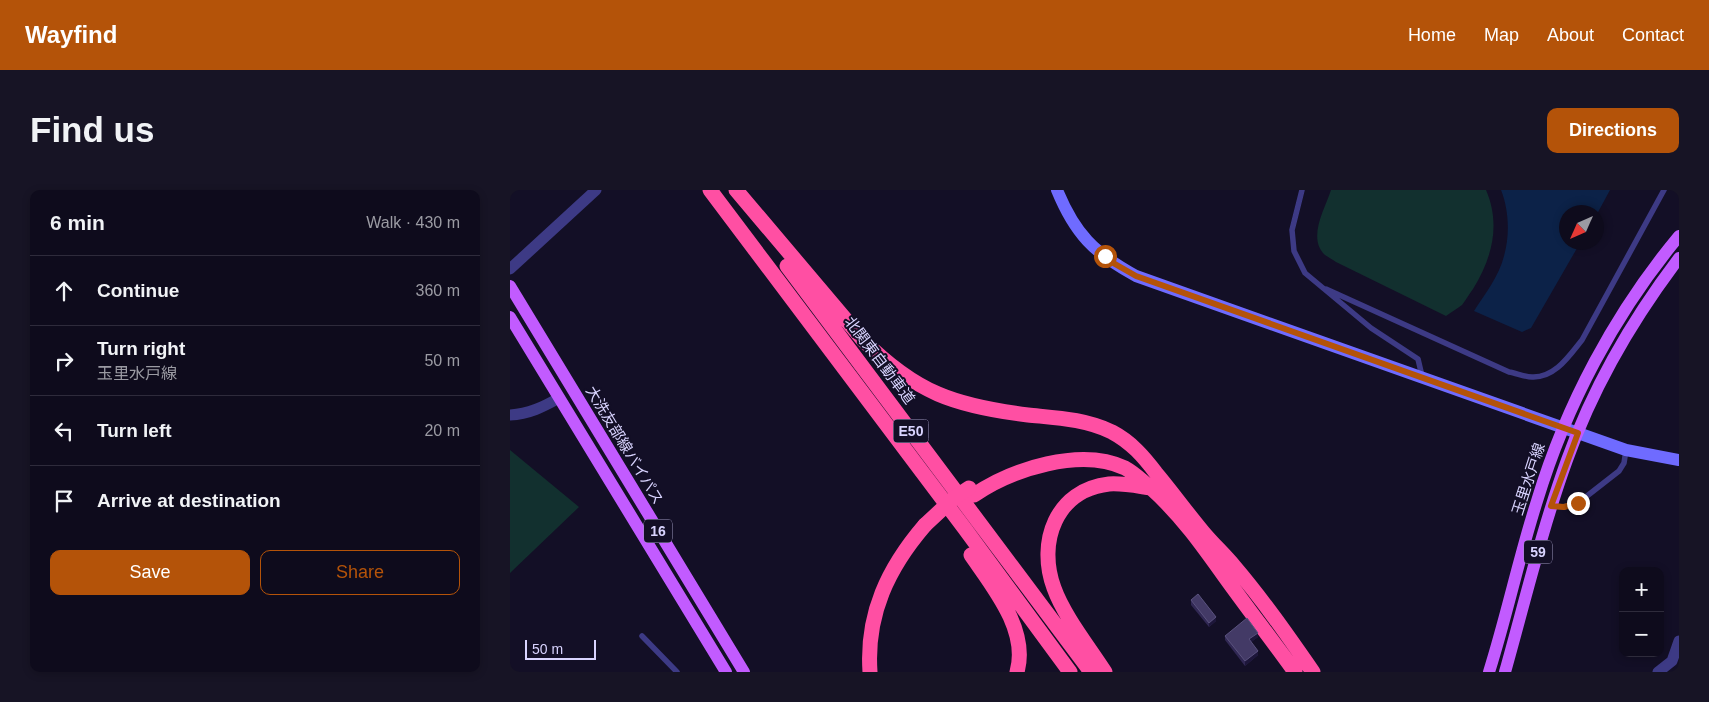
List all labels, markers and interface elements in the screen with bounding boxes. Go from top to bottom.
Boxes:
text: Wayfind [25,21,117,48]
text: Home [1408,25,1456,45]
text: Map [1484,25,1519,45]
text: About [1547,25,1594,45]
text: Contact [1622,25,1684,45]
button: Directions [1547,108,1679,153]
text: Find us [30,110,154,149]
north arrow [1559,205,1604,250]
text: 6 min [50,211,105,234]
text: Walk · 430 m [366,214,460,231]
route start [1094,245,1117,268]
icon: ahead [50,277,78,305]
text: Continue [97,280,179,301]
text: 360 m [416,282,460,299]
street label: 北関東自動車道 [842,313,918,407]
text: Turn right [97,338,185,359]
icon: right [50,347,78,375]
text: 50 m [424,352,460,369]
text: 玉里水戸線 [97,365,177,382]
street label: 大洗友部線バイパス [583,383,667,507]
icon: left [50,417,78,445]
text: Turn left [97,420,172,441]
road number: E50 [894,420,928,442]
text: 20 m [424,422,460,439]
street label: 玉里水戸線 [1508,441,1548,517]
icon: arrive [50,487,78,515]
text: Arrive at destination [97,490,281,511]
route end [1567,492,1590,515]
road number: 16 [644,520,672,542]
road number: 59 [1524,541,1552,564]
button: Save [50,550,250,595]
button: Share [260,550,460,595]
map controls [1619,567,1664,657]
button: + [1619,567,1664,612]
button: − [1619,612,1664,657]
scale bar [525,637,596,660]
text: 50 m [532,641,563,657]

